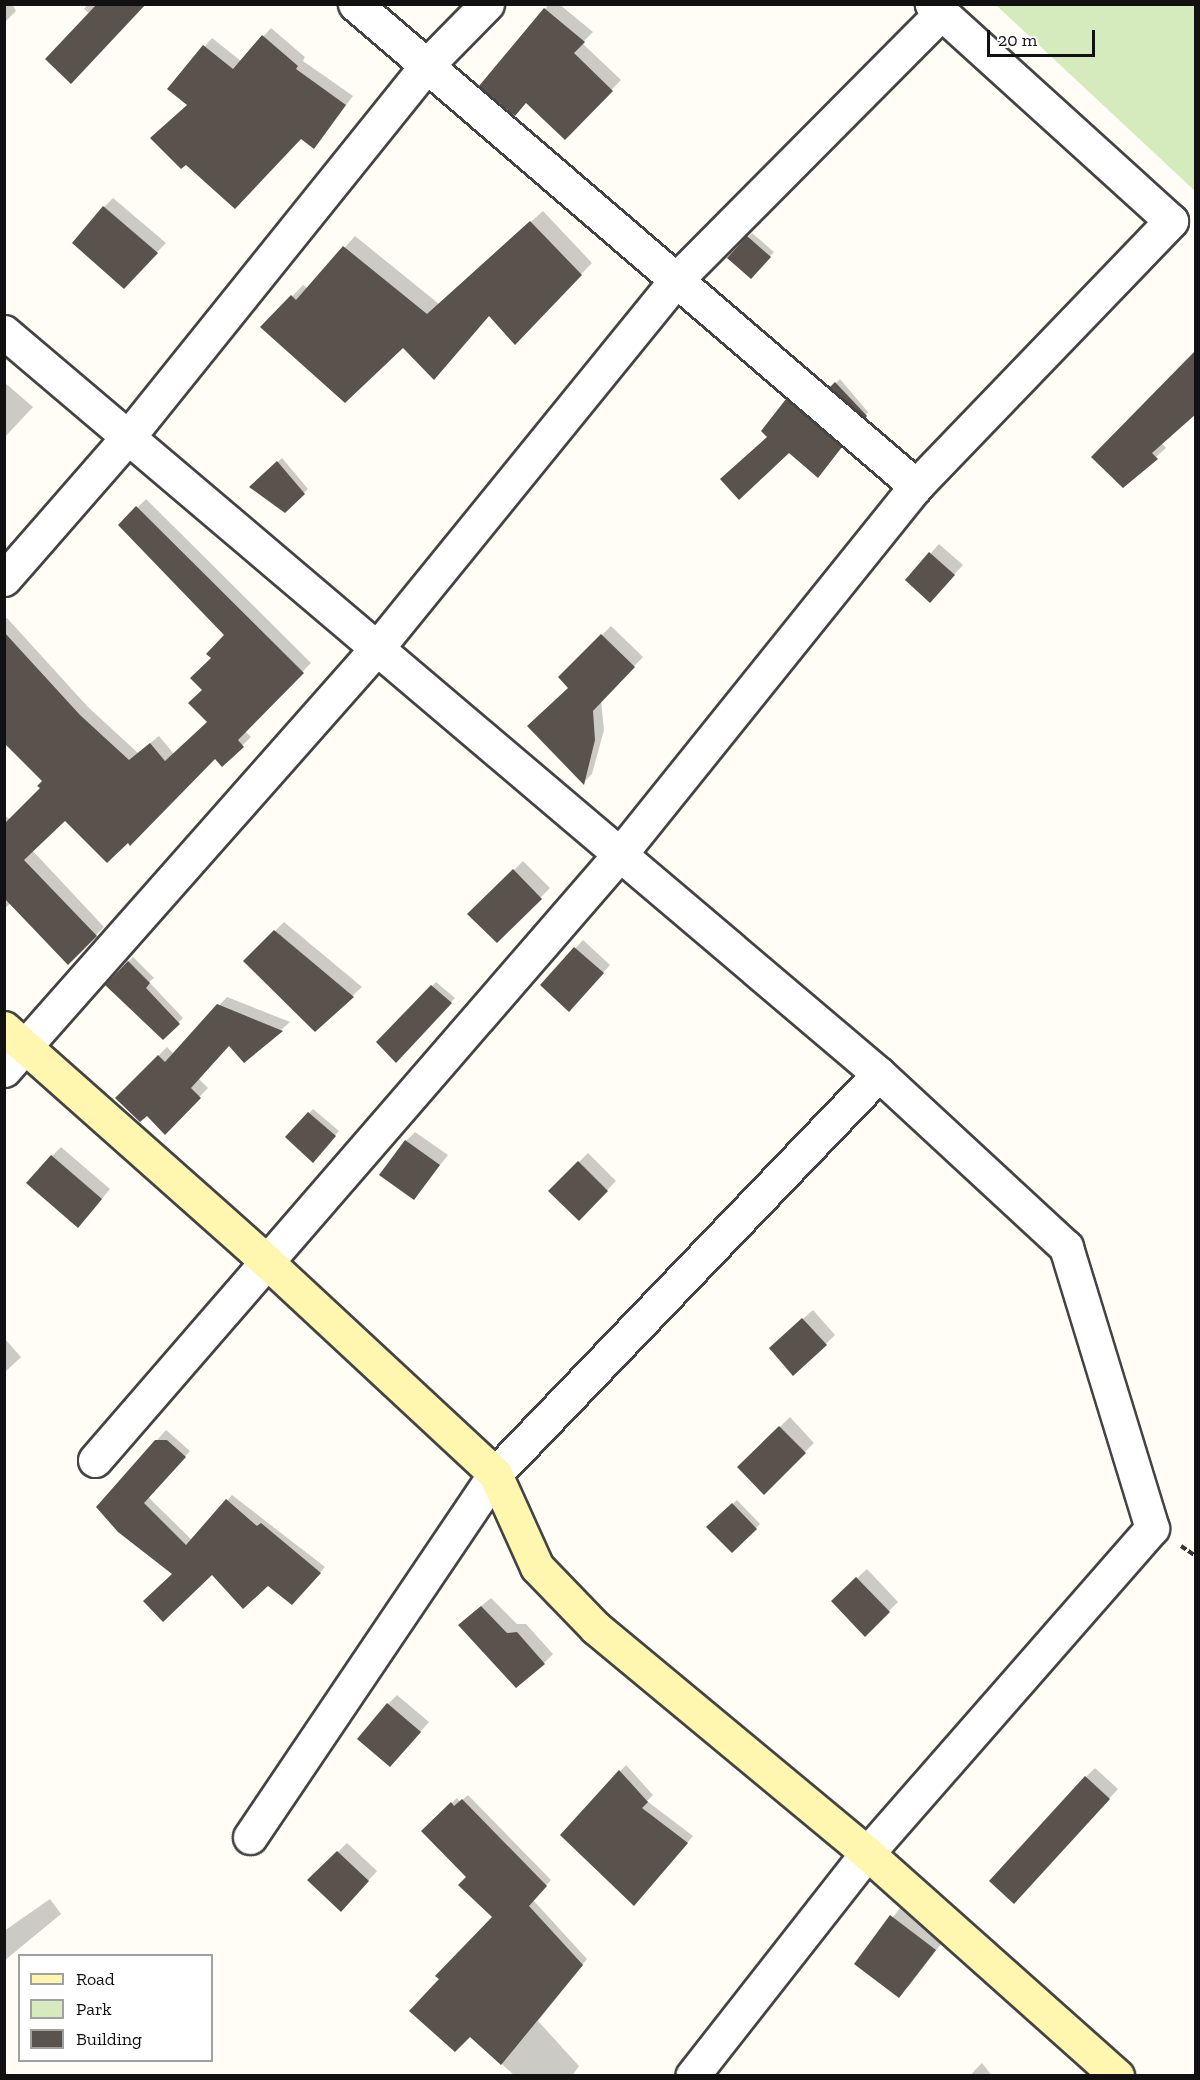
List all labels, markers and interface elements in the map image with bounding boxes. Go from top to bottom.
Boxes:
scale bar [990,18,1098,56]
text: 20 m [998,29,1037,51]
legend [18,1954,213,2062]
text: Road [76,1968,115,1990]
text: Park [76,1998,112,2020]
text: Building [76,2028,142,2050]

